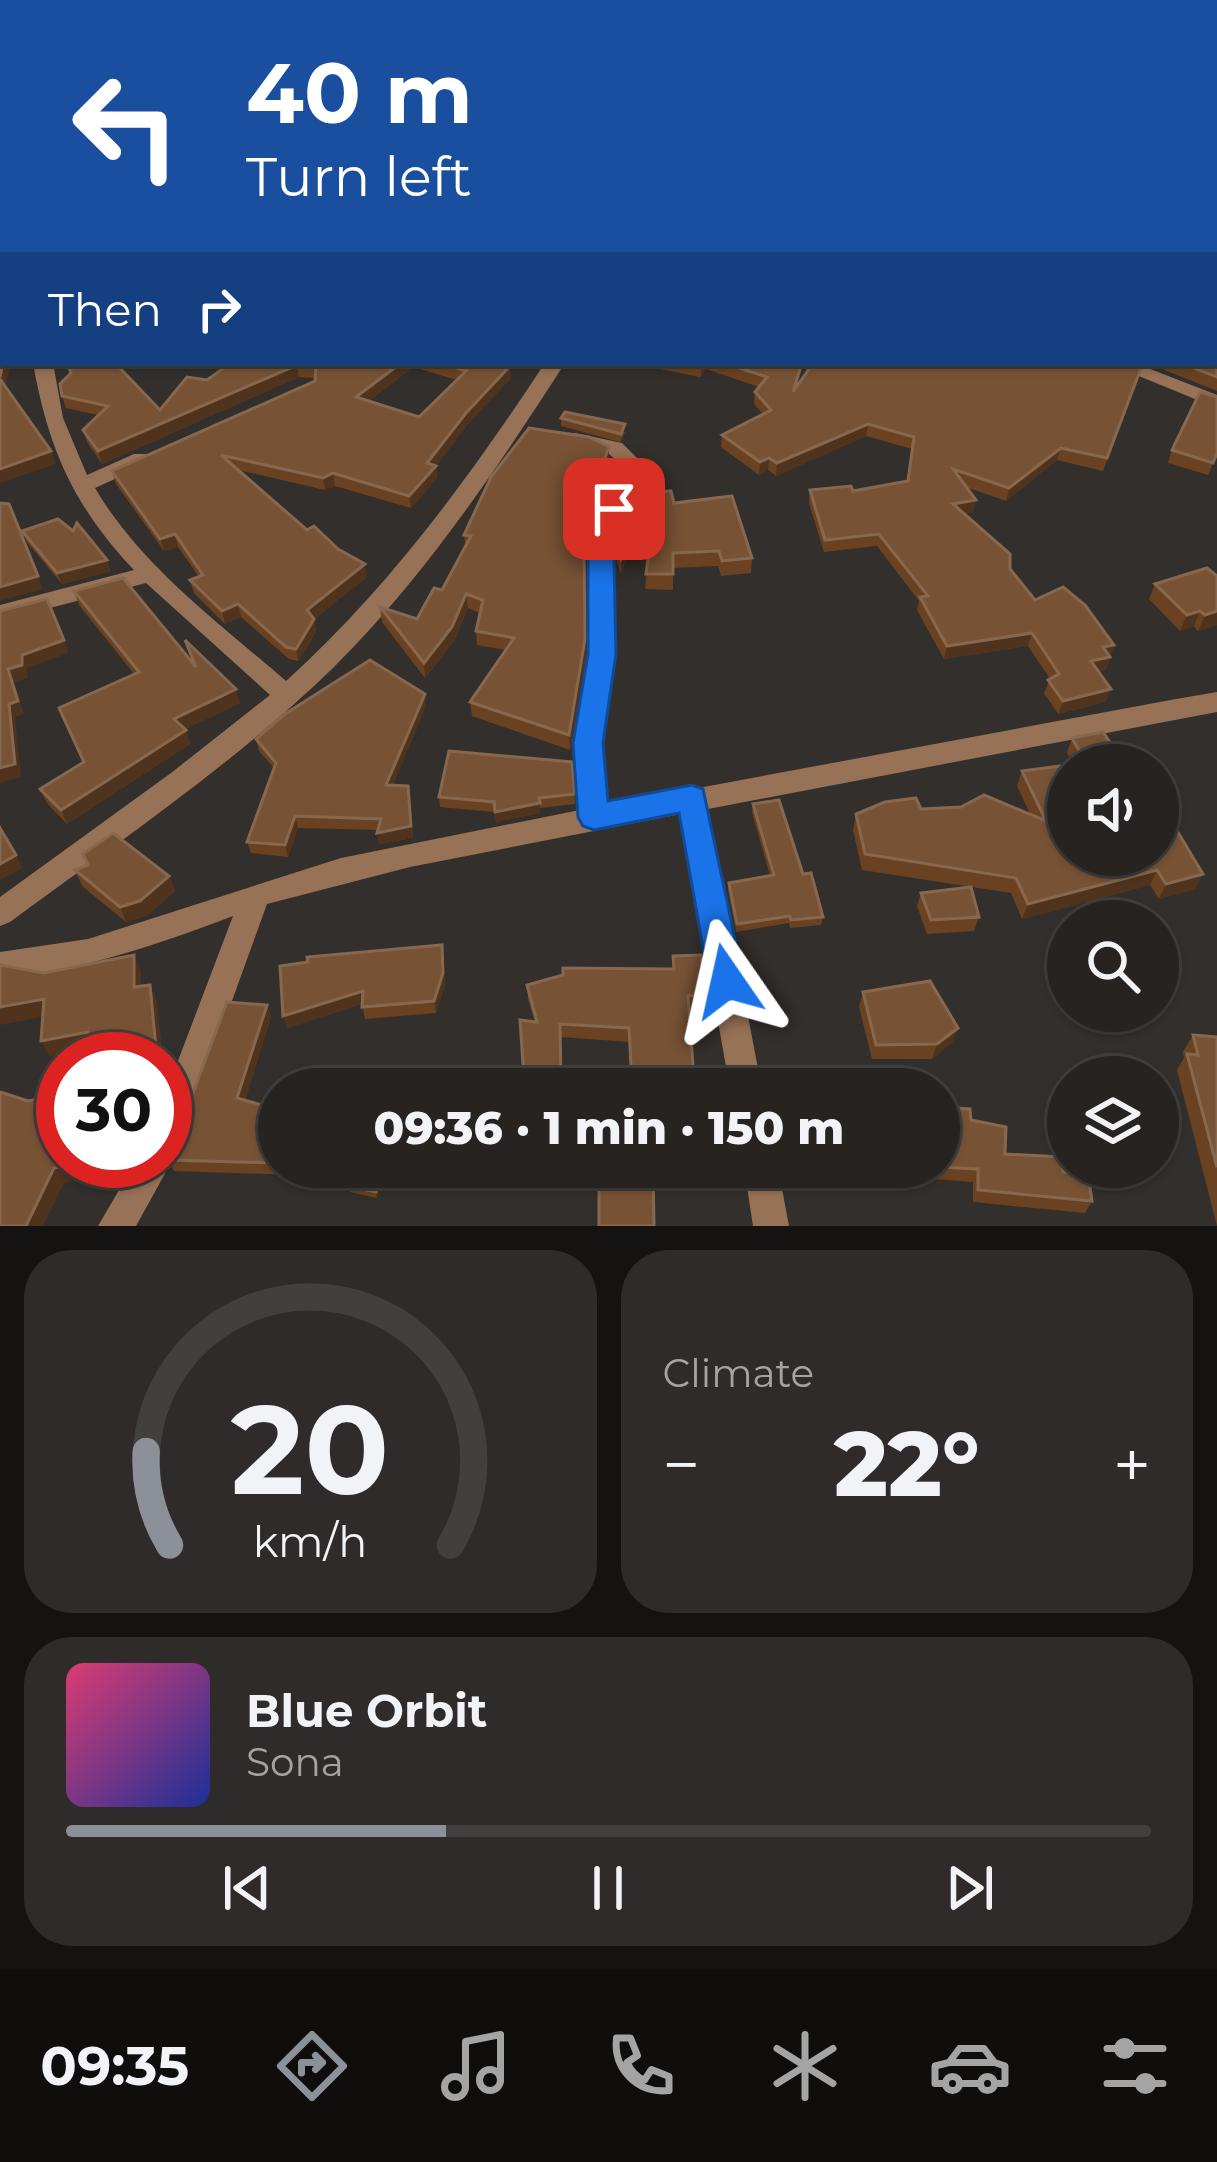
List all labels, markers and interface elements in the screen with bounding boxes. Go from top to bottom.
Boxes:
text: 40 m [246,42,473,144]
icon: left [48,48,204,204]
text: Turn left [246,144,472,210]
icon: right [186,276,252,342]
text: Then [48,282,162,337]
pin [563,458,665,560]
icon: arrive [581,476,647,542]
map controls [1047,744,1179,1188]
button: sound [1047,744,1179,876]
button: search [1047,900,1179,1032]
position arrow [664,918,790,1044]
speed limit sign: 30 [36,1032,192,1188]
button: layers [1047,1056,1179,1188]
text: 09:36 · 1 min · 150 m [374,1100,844,1155]
text: Climate [663,1349,814,1397]
text: 20 [231,1373,389,1525]
text: 22° [834,1409,979,1519]
text: − [663,1424,700,1505]
text: + [1113,1424,1151,1505]
text: km/h [253,1514,367,1567]
text: Blue Orbit [246,1683,487,1738]
text: Sona [246,1738,344,1786]
icon: previous [214,1855,280,1921]
icon: pause [575,1855,641,1921]
icon: next [937,1855,1003,1921]
icon: directions [270,2024,354,2108]
icon: music [434,2024,518,2108]
icon: phone [599,2024,683,2108]
icon: climate [763,2024,847,2108]
icon: car [928,2024,1012,2108]
icon: filters [1093,2024,1177,2108]
text: 09:35 [40,2033,189,2099]

